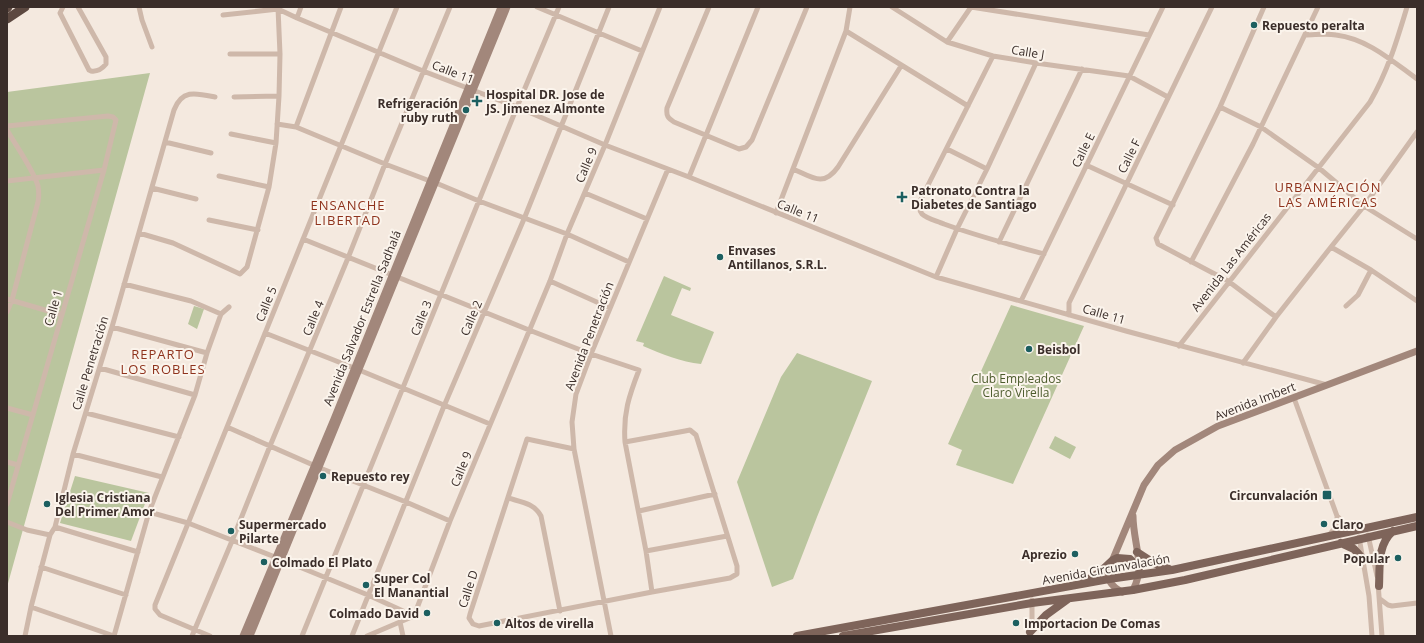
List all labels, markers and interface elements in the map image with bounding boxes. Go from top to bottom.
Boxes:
place label: Repuesto peralta [1262,17,1365,34]
marker: Repuesto peralta [1249,20,1259,30]
street label: Calle J [1010,41,1046,63]
street label: Calle 11 [429,56,477,88]
place label: Hospital DR. Jose de JS. Jimenez Almonte [485,86,605,117]
place label: Refrigeración ruby ruth [378,95,458,126]
marker: Hospital DR. Jose de JS. Jimenez Almonte [471,95,483,107]
marker: Refrigeración ruby ruth [461,105,471,115]
street label: Calle E [1067,130,1099,170]
street label: Calle F [1113,136,1145,176]
street label: Calle 9 [571,145,601,185]
district label: URBANIZACIÓN LAS AMÉRICAS [1275,178,1381,211]
place label: Patronato Contra la Diabetes de Santiago [911,182,1037,213]
marker: Patronato Contra la Diabetes de Santiago [896,191,908,203]
street label: Calle 11 [774,195,822,227]
district label: ENSANCHE LIBERTAD [310,196,386,229]
street label: Avenida Las Américas [1187,209,1275,315]
street label: Avenida Salvador Estrella Sadhalá [319,228,405,408]
place label: Envases Antillanos, S.R.L. [728,242,827,273]
marker: Envases Antillanos, S.R.L. [715,252,725,262]
street label: Avenida Penetración [560,279,618,393]
street label: Calle 5 [251,284,281,324]
street label: Calle 1 [40,288,66,328]
street label: Calle 4 [298,298,328,338]
street label: Calle 3 [406,298,436,338]
street label: Calle 2 [456,298,486,338]
street label: Calle 11 [1081,300,1127,328]
street label: Calle Penetración [68,314,112,412]
place label: Beisbol [1037,341,1080,358]
marker: Beisbol [1024,344,1034,354]
district label: REPARTO LOS ROBLES [120,345,206,378]
park label: Club Empleados Claro Virella [971,370,1061,401]
street label: Avenida Imbert [1212,378,1298,424]
street label: Calle 9 [446,449,476,489]
place label: Repuesto rey [331,468,410,485]
marker: Repuesto rey [318,471,328,481]
place label: Circunvalación [1229,487,1318,504]
place label: Iglesia Cristiana Del Primer Amor [55,489,155,520]
marker: Circunvalación [1321,489,1333,501]
marker: Iglesia Cristiana Del Primer Amor [42,499,52,509]
place label: Supermercado Pilarte [239,516,326,547]
place label: Claro [1332,516,1363,533]
marker: Claro [1319,519,1329,529]
marker: Supermercado Pilarte [226,526,236,536]
place label: Aprezio [1022,546,1067,563]
street label: Avenida Circunvalación [1041,549,1171,589]
marker: Aprezio [1070,549,1080,559]
place label: Popular [1343,550,1391,567]
marker: Popular [1393,553,1403,563]
place label: Colmado El Plato [272,554,373,571]
marker: Colmado El Plato [259,557,269,567]
street label: Calle D [454,568,482,610]
place label: Super Col El Manantial [374,570,449,601]
marker: Super Col El Manantial [361,580,371,590]
place label: Colmado David [329,605,419,622]
marker: Colmado David [422,608,432,618]
place label: Altos de virella [505,615,594,632]
place label: Importacion De Comas [1024,615,1160,632]
marker: Altos de virella [492,618,502,628]
marker: Importacion De Comas [1011,618,1021,628]

